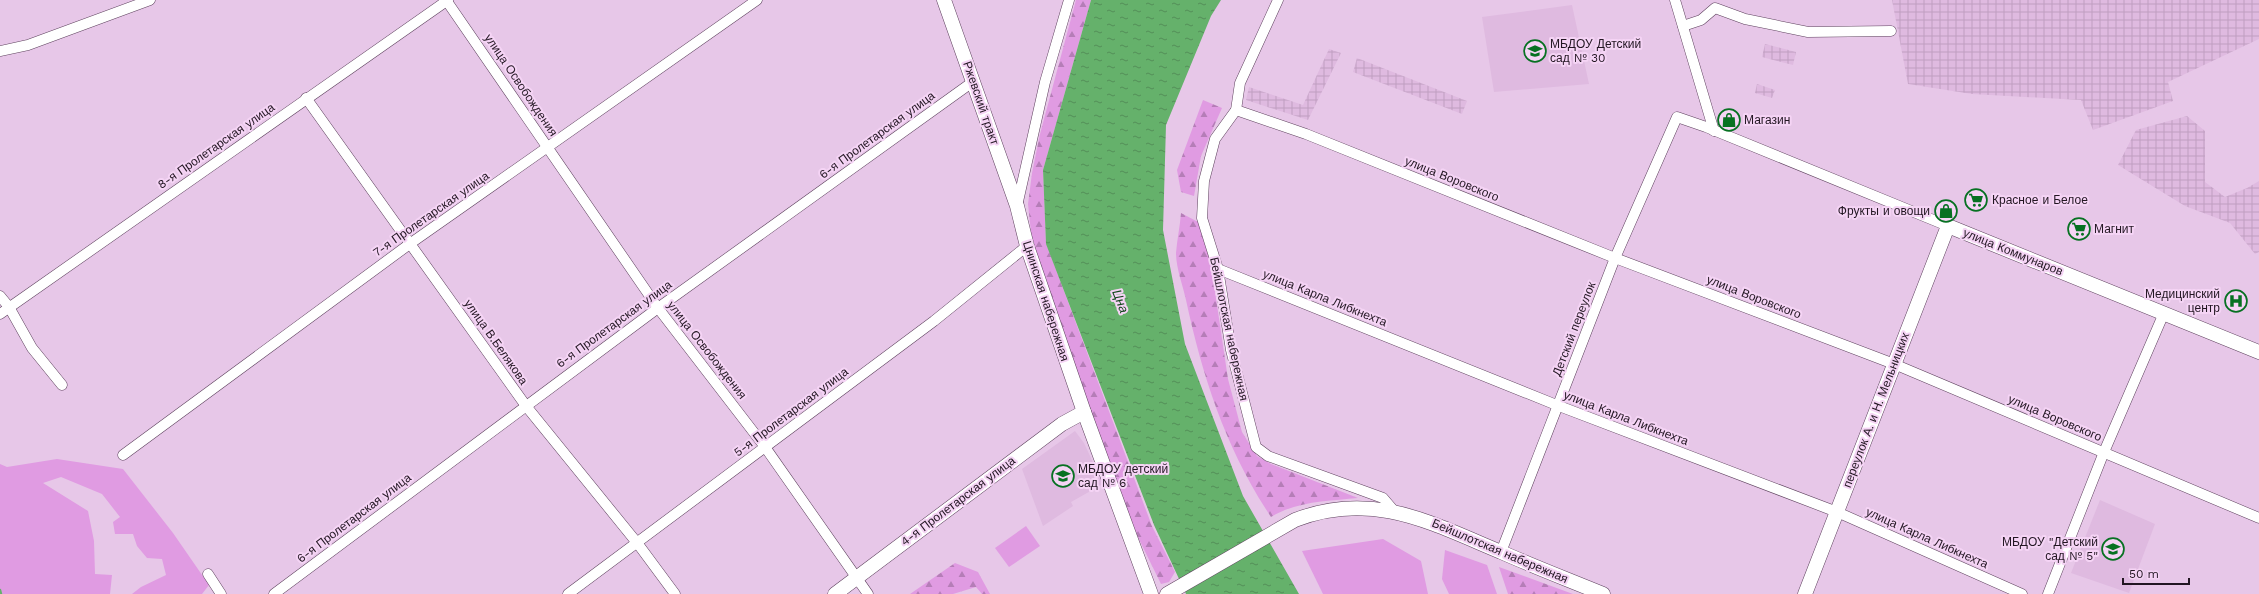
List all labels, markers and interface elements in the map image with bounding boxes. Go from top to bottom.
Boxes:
street label: улица Освобождения [482,31,560,139]
place label: МБДОУ Детский сад № 30 [1550,37,1641,65]
school or university icon: МБДОУ Детский сад № 30 [1522,38,1548,64]
street label: Ржевский тракт [960,59,1002,147]
street label: 6-я Пролетарская улица [816,88,938,182]
street label: 8-я Пролетарская улица [155,100,277,192]
shop icon: Магазин [1716,107,1742,133]
place label: Магазин [1744,113,1790,127]
street label: улица Воровского [1403,154,1501,204]
street label: 7-я Пролетарская улица [370,168,492,259]
supermarket icon: Красное и Белое [1963,187,1989,213]
place label: Красное и Белое [1992,193,2088,207]
shop icon: Фрукты и овощи [1933,198,1959,224]
place label: Фрукты и овощи [1838,204,1930,218]
supermarket icon: Магнит [2066,216,2092,242]
place label: Магнит [2094,222,2135,236]
street label: улица Коммунаров [1961,226,2065,278]
street label: Цнинская набережная [1020,239,1072,363]
street label: Бейшлотская набережная [1207,256,1251,402]
street label: улица Карла Либкнехта [1261,267,1389,329]
street label: улица Воровского [1705,273,1804,322]
street label: 6-я Пролетарская улица [553,277,675,371]
street label: Детский переулок [1550,279,1599,378]
water label: Цна [1109,287,1132,315]
place label: Медицинский центр [2145,287,2220,315]
hospital icon: Медицинский центр [2223,288,2249,314]
street label: улица В.Белякова [461,297,531,388]
street label: улица Освобождения [664,298,750,402]
street label: переулок А. и Н. Мельницких [1840,330,1912,490]
street label: 5-я Пролетарская улица [731,364,851,459]
street label: улица Карла Либкнехта [1562,388,1691,448]
street label: улица Воровского [2006,392,2104,444]
street label: 4-я Пролетарская улица [898,453,1018,549]
place label: МБДОУ детский сад № 6 [1078,462,1168,490]
school or university icon: МБДОУ детский сад № 6 [1050,463,1076,489]
street label: 6-я Пролетарская улица [294,470,414,566]
street label: улица Карла Либкнехта [1864,505,1991,571]
street label: Бейшлотская набережная [1430,516,1570,586]
place label: МБДОУ "Детский сад № 5" [2002,535,2098,563]
school or university icon: МБДОУ "Детский сад № 5" [2100,536,2126,562]
scale bar [2123,560,2189,586]
text: 50 m [2129,567,2159,581]

